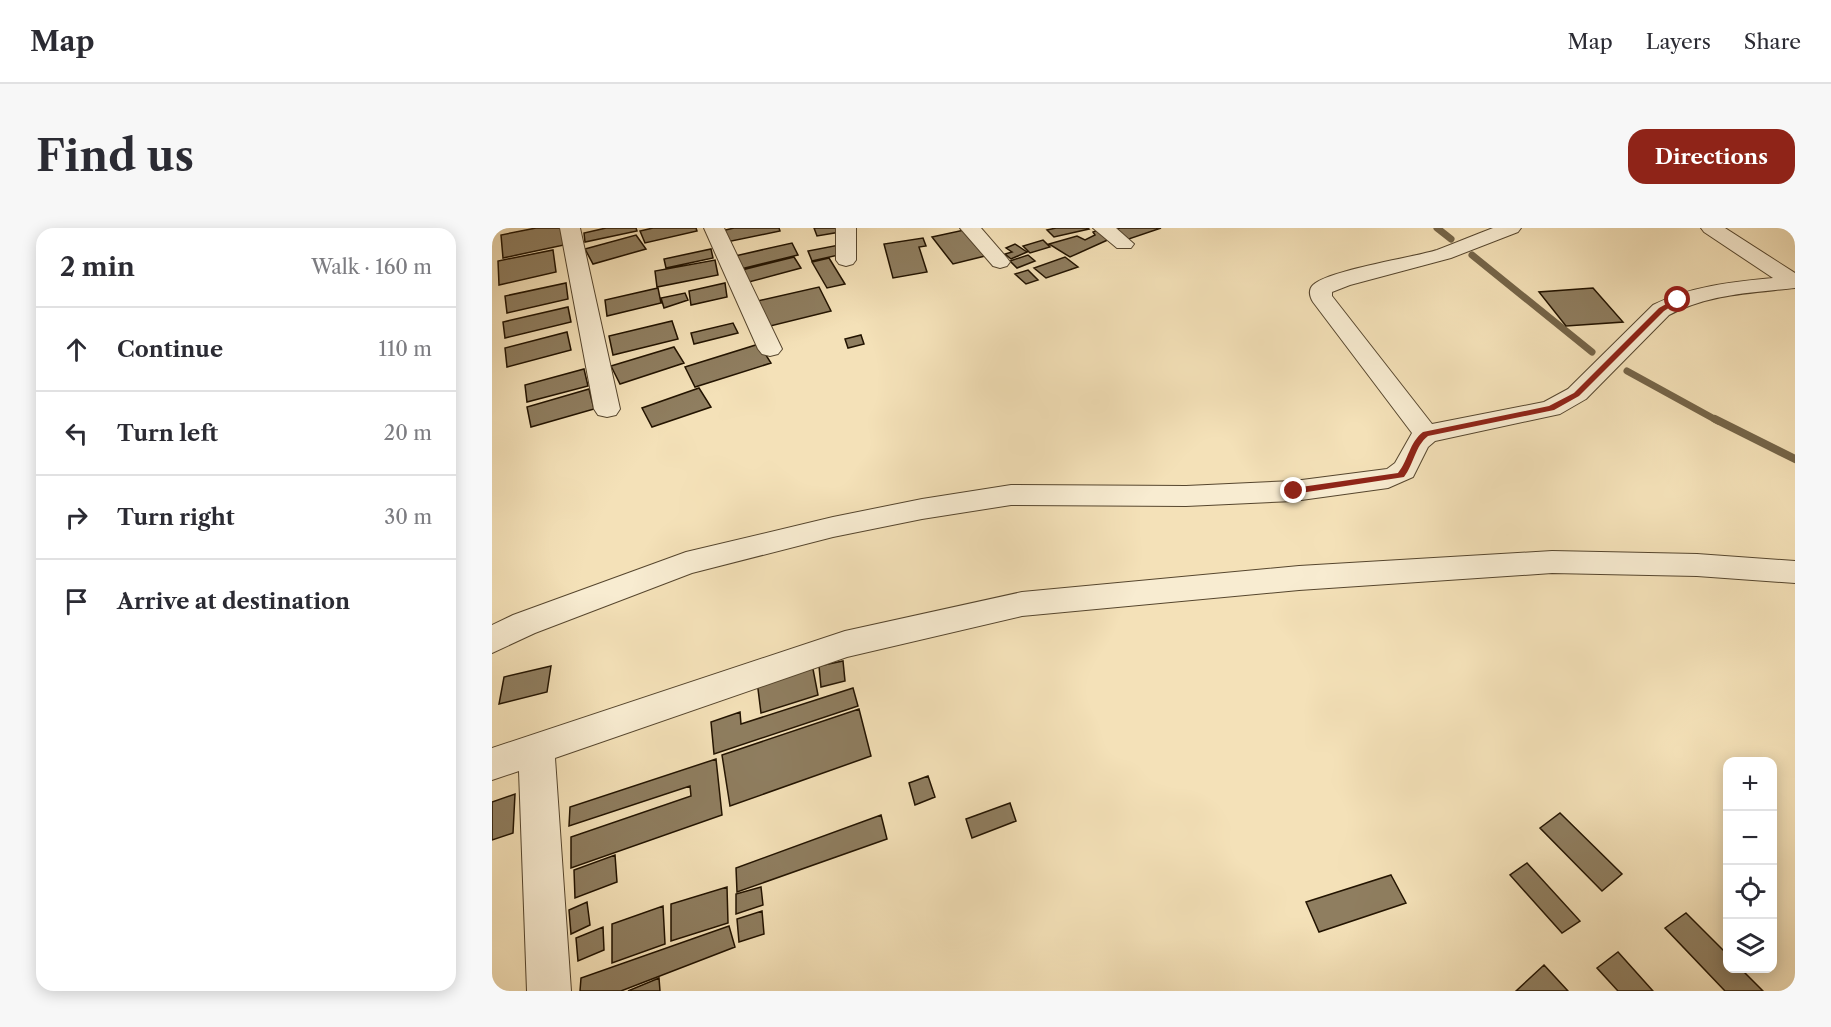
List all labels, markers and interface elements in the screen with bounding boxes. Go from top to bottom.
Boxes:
text: Map [30,24,94,58]
text: Map [1568,29,1613,54]
text: Layers [1646,29,1711,54]
text: Share [1744,29,1801,54]
button: Directions [1628,129,1795,184]
text: Find us [36,130,194,182]
text: 2 min [60,251,135,283]
text: Walk · 160 m [311,255,432,279]
route start [1664,286,1690,312]
icon: ahead [60,333,93,366]
text: Continue [117,336,223,363]
text: 110 m [379,337,432,361]
icon: left [60,417,93,450]
text: Turn left [117,420,218,447]
text: 20 m [384,421,432,445]
route end [1280,477,1306,503]
icon: right [60,501,93,534]
text: Turn right [117,504,235,531]
text: 30 m [384,505,432,529]
icon: arrive [60,585,93,618]
text: Arrive at destination [117,588,350,615]
map controls [1723,757,1777,973]
button: + [1723,757,1777,811]
button: − [1723,811,1777,865]
button: locate [1723,865,1777,919]
button: layers [1723,919,1777,973]

